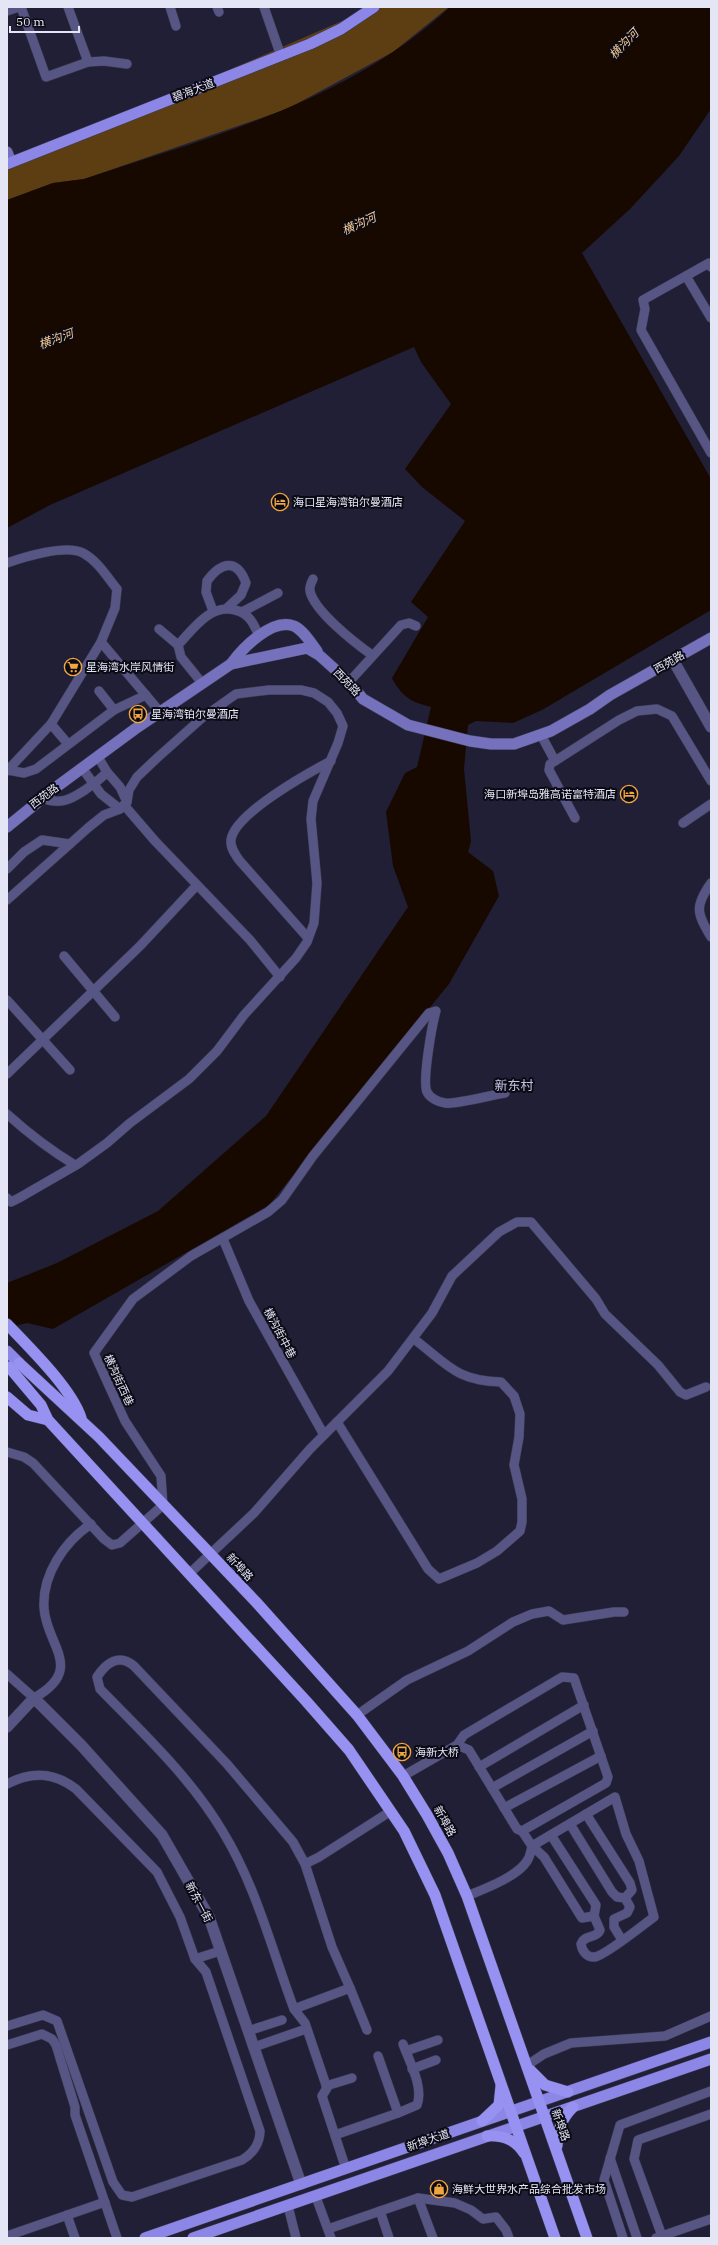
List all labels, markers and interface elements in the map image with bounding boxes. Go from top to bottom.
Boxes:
scale bar [10,8,79,34]
text: 50 m [16,14,45,29]
water label: 横沟河 [606,24,643,62]
street label: 碧海大道 [170,76,216,104]
water label: 横沟河 [339,209,380,238]
water label: 横沟河 [36,325,77,352]
hotel icon: 海口星海湾铂尔曼酒店 [270,492,290,512]
place label: 海口星海湾铂尔曼酒店 [293,495,403,509]
street label: 西苑路 [651,648,687,676]
supermarket icon: 星海湾水岸风情街 [63,657,83,677]
place label: 星海湾水岸风情街 [86,660,174,674]
street label: 西苑路 [331,665,363,699]
bus stop icon: 星海湾铂尔曼酒店 [128,704,148,724]
place label: 星海湾铂尔曼酒店 [151,707,239,721]
street label: 西苑路 [27,780,61,812]
hotel icon: 海口新埠岛雅高诺富特酒店 [619,784,639,804]
place label: 海口新埠岛雅高诺富特酒店 [484,787,616,801]
district label: 新东村 [494,1077,534,1094]
street label: 横沟街中巷 [261,1305,299,1361]
street label: 横沟街西巷 [101,1352,137,1408]
street label: 新埠路 [224,1550,256,1584]
bus stop icon: 海新大桥 [392,1742,412,1762]
place label: 海新大桥 [415,1745,459,1759]
street label: 新埠路 [431,1803,459,1839]
street label: 新东一街 [182,1879,216,1925]
street label: 新埠路 [549,2107,573,2143]
street label: 新埠大道 [405,2126,451,2154]
shop icon: 海鲜大世界水产品综合批发市场 [429,2179,449,2199]
place label: 海鲜大世界水产品综合批发市场 [452,2182,606,2196]

